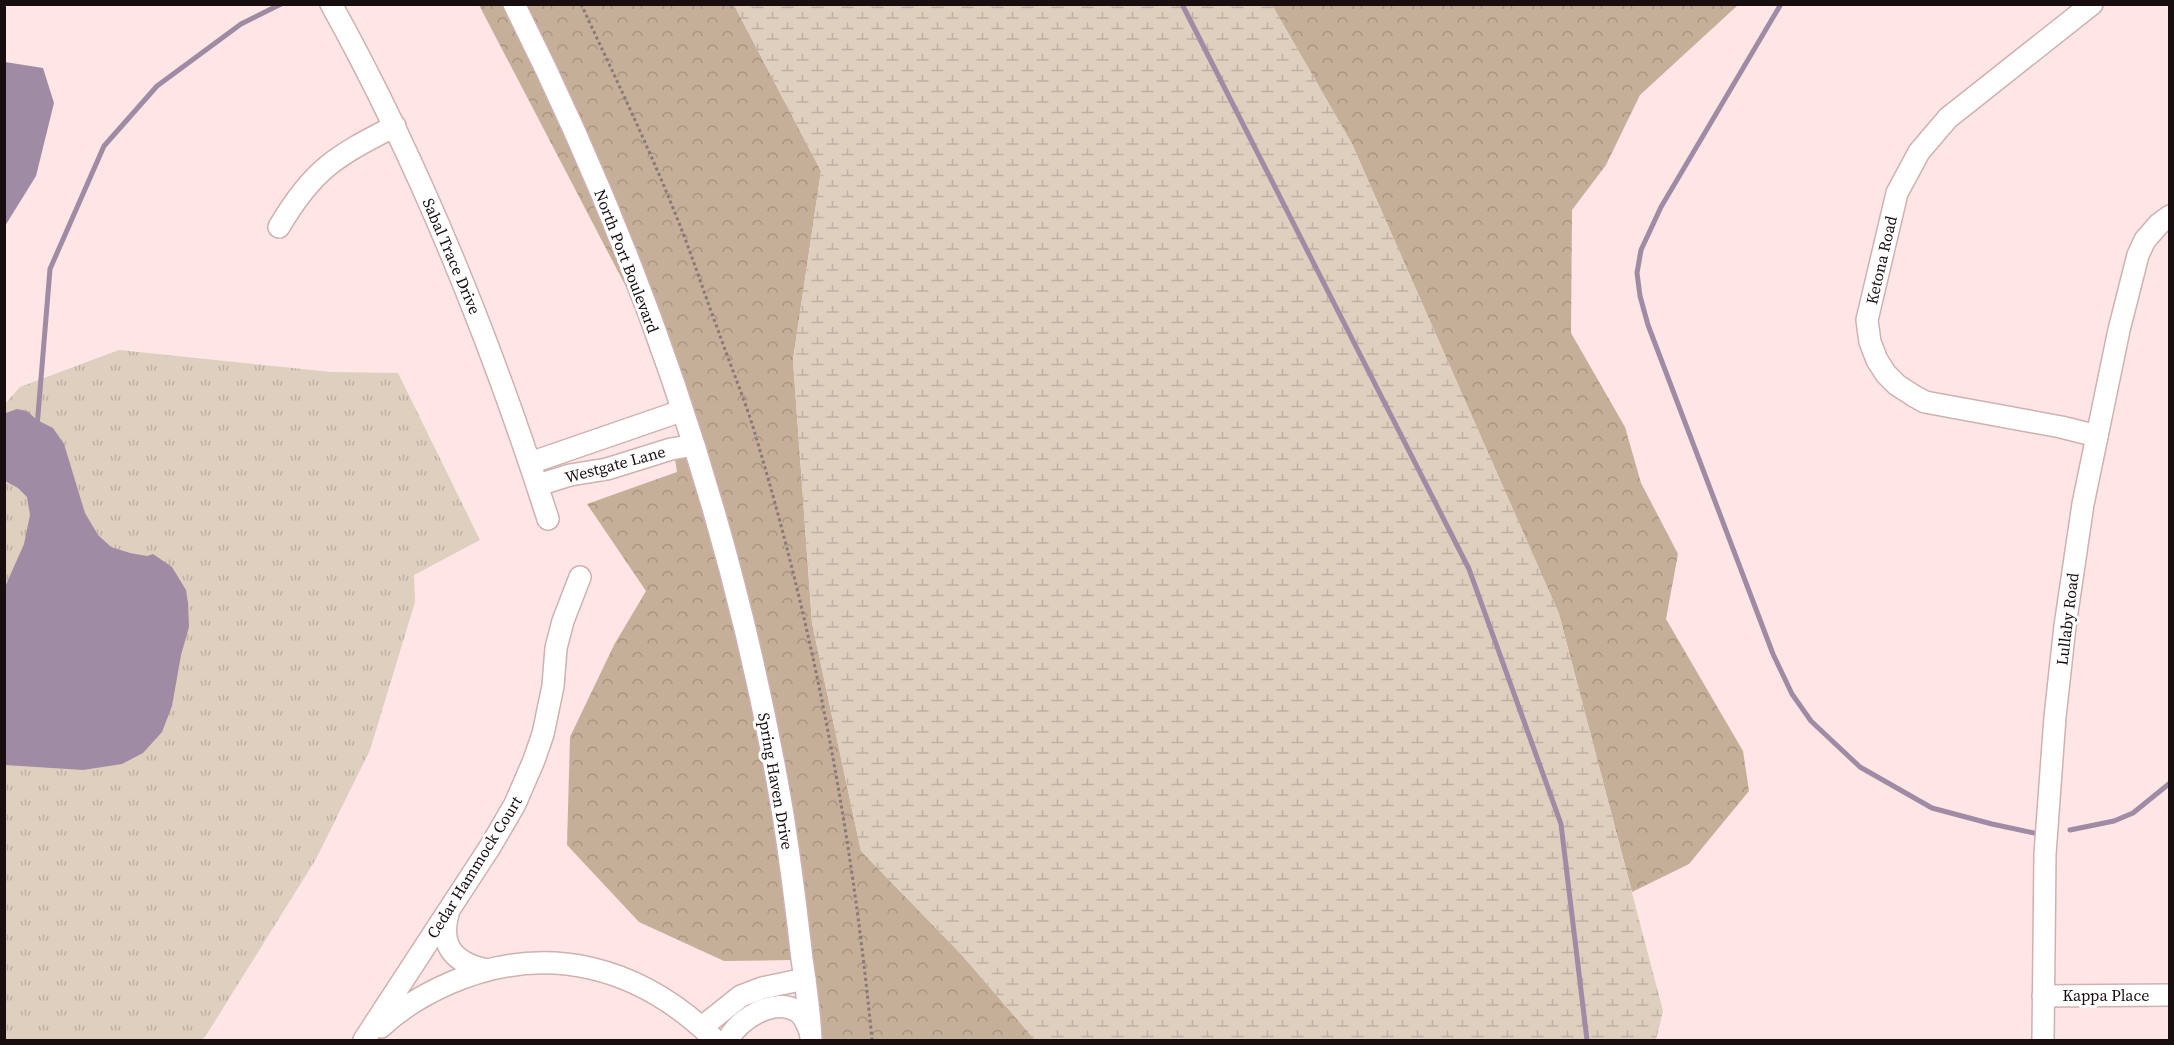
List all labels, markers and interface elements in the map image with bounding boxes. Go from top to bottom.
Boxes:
street label: North Port Boulevard [589,186,665,336]
street label: Sabal Trace Drive [418,195,486,317]
street label: Ketona Road [1860,214,1902,306]
street label: Westgate Lane [562,440,668,488]
street label: Lullaby Road [2050,571,2084,667]
street label: Spring Haven Drive [753,711,799,851]
street label: Cedar Hammock Court [421,791,527,942]
street label: Kappa Place [2063,984,2149,1006]

